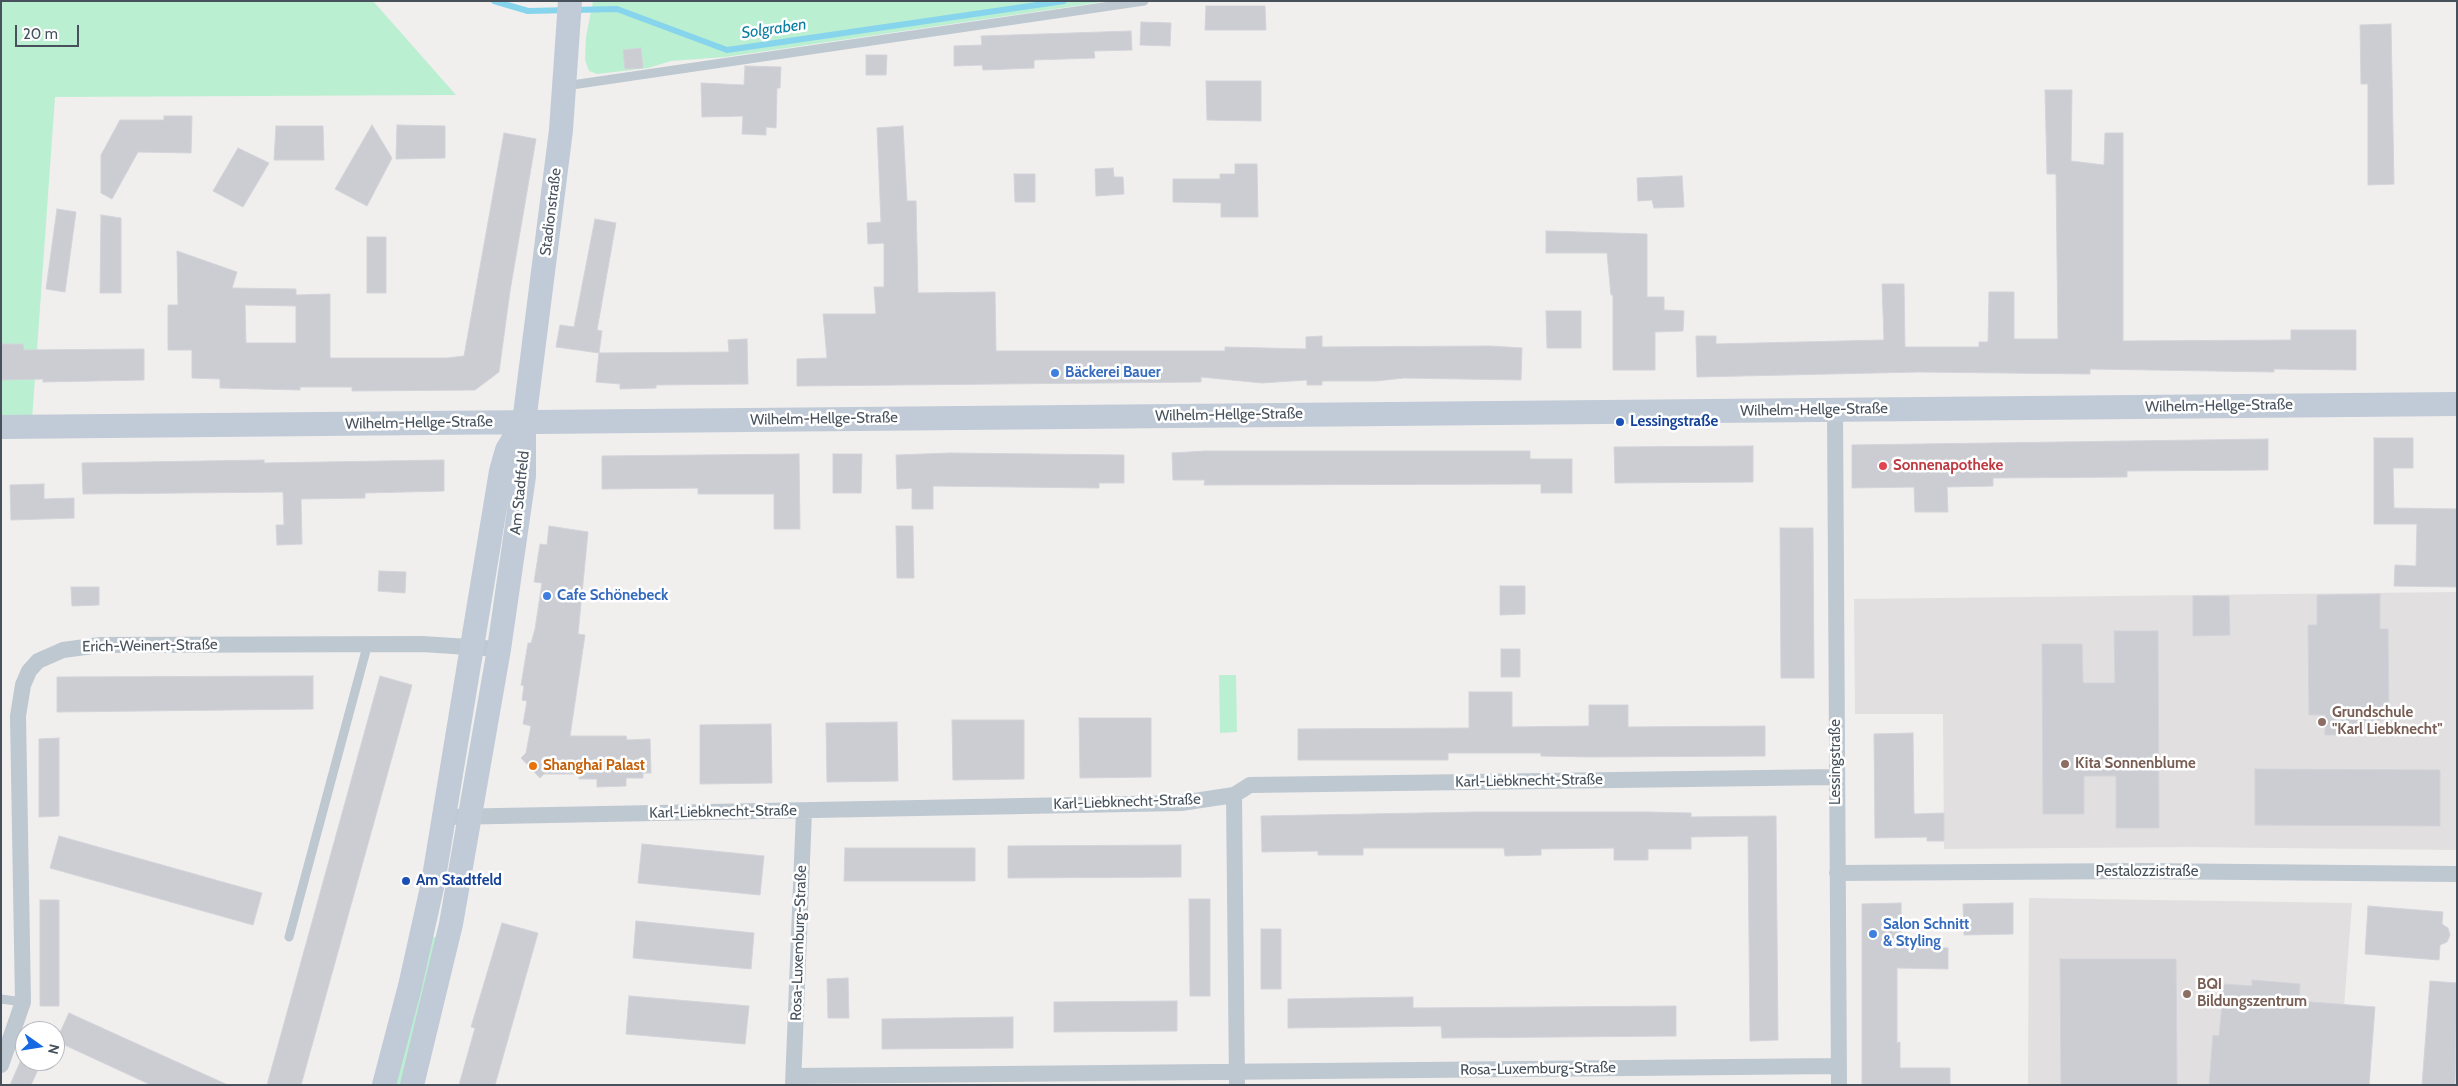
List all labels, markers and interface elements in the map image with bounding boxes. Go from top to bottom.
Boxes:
scale bar [18,15,81,47]
water label: Solgraben [740,15,808,43]
text: 20 m [23,25,58,43]
street label: Stadionstraße [537,167,565,257]
place label: Bäckerei Bauer [1065,364,1161,382]
marker: Bäckerei Bauer [1049,367,1061,379]
street label: Wilhelm-Hellge-Straße [2145,396,2293,416]
street label: Wilhelm-Hellge-Straße [1740,400,1888,420]
street label: Wilhelm-Hellge-Straße [1155,405,1303,425]
street label: Wilhelm-Hellge-Straße [750,409,898,429]
street label: Wilhelm-Hellge-Straße [345,413,493,433]
place label: Lessingstraße [1630,413,1718,431]
marker: Lessingstraße [1614,416,1626,428]
street label: Am Stadtfeld [507,450,533,536]
place label: Sonnenapotheke [1893,457,2003,475]
marker: Sonnenapotheke [1877,460,1889,472]
place label: Cafe Schönebeck [557,587,668,605]
marker: Cafe Schönebeck [541,590,553,602]
street label: Erich-Weinert-Straße [82,636,218,656]
place label: Grundschule "Karl Liebknecht" [2332,704,2443,739]
marker: Grundschule "Karl Liebknecht" [2316,716,2328,728]
street label: Lessingstraße [1827,719,1845,805]
place label: Kita Sonnenblume [2075,755,2196,773]
place label: Shanghai Palast [543,757,645,775]
marker: Kita Sonnenblume [2059,758,2071,770]
marker: Shanghai Palast [527,760,539,772]
street label: Karl-Liebknecht-Straße [1455,771,1603,791]
street label: Karl-Liebknecht-Straße [1053,790,1201,814]
street label: Karl-Liebknecht-Straße [649,802,797,822]
street label: Pestalozzistraße [2096,863,2198,881]
street label: Rosa-Luxemburg-Straße [787,865,811,1021]
place label: Am Stadtfeld [416,872,502,890]
marker: Am Stadtfeld [400,875,412,887]
place label: Salon Schnitt & Styling [1883,916,1969,951]
marker: Salon Schnitt & Styling [1867,928,1879,940]
place label: BQI Bildungszentrum [2197,976,2307,1011]
marker: BQI Bildungszentrum [2181,988,2193,1000]
north arrow [15,1021,65,1071]
text: N [44,1042,64,1056]
street label: Rosa-Luxemburg-Straße [1460,1059,1616,1079]

